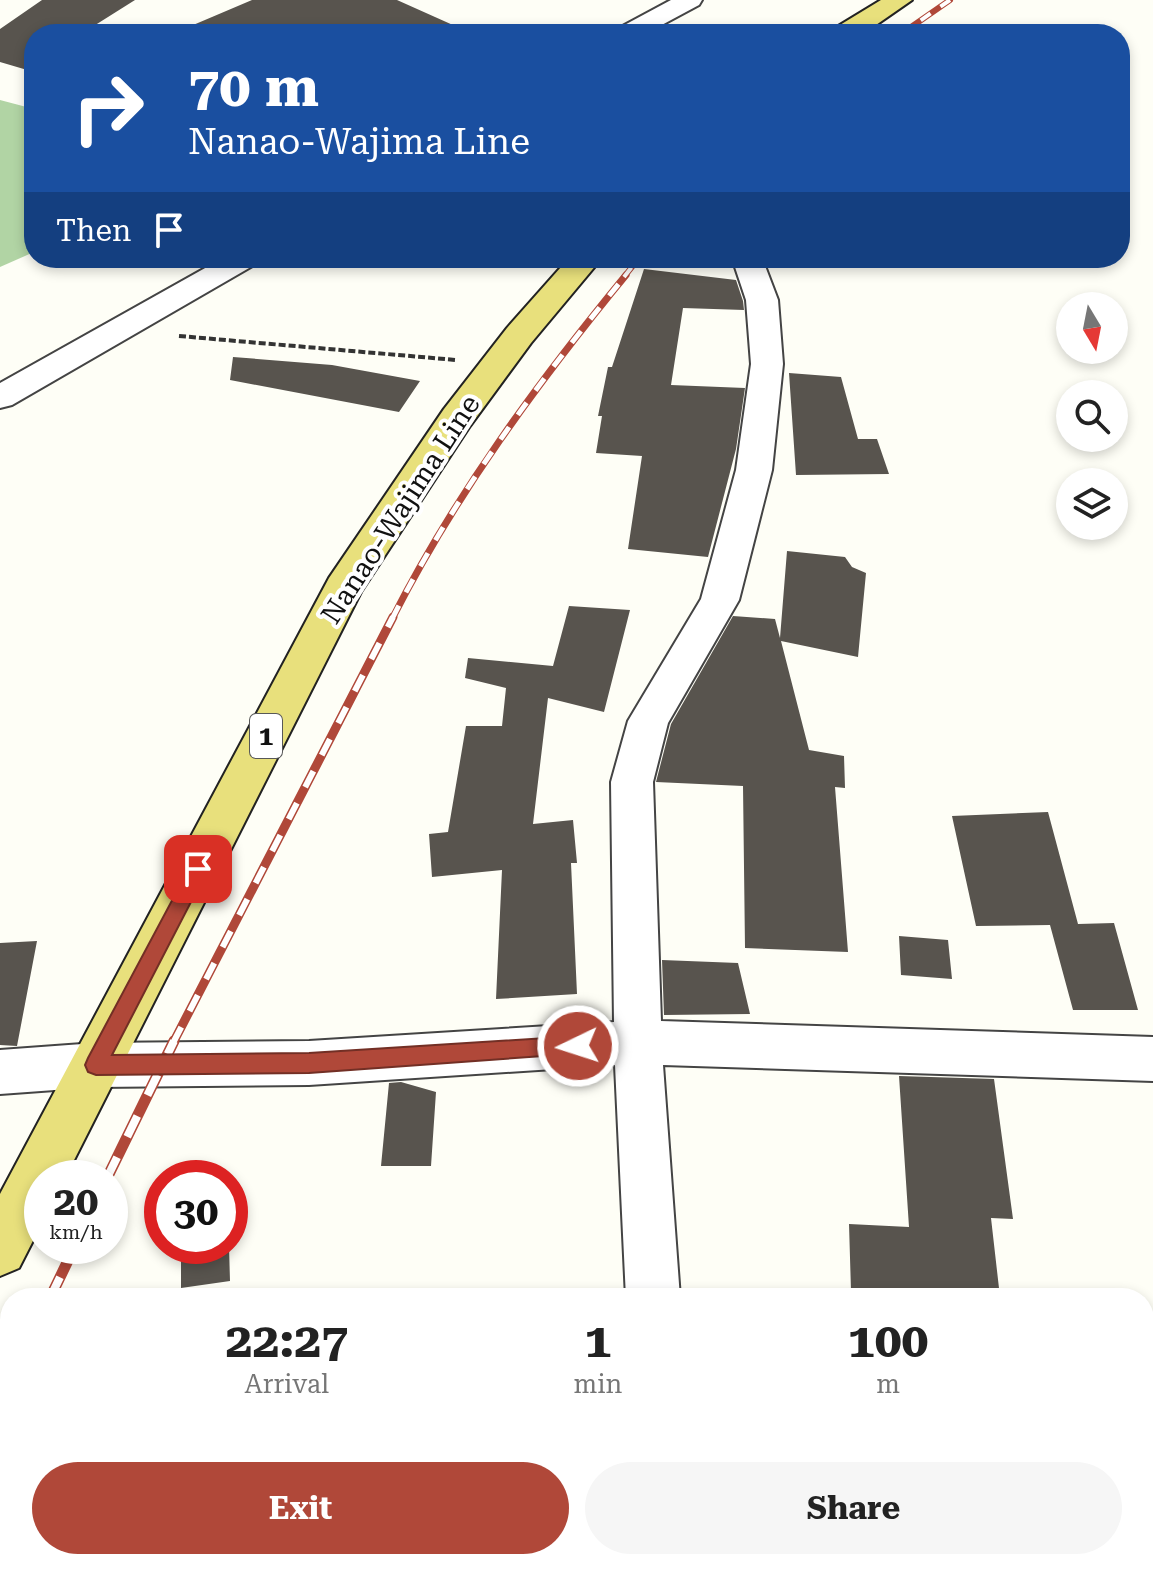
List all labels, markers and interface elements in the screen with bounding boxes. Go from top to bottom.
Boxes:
text: 70 m [188,54,319,120]
icon: right [56,56,160,160]
text: Nanao-Wajima Line [188,121,530,163]
icon: arrive [147,208,191,252]
text: Then [56,213,131,248]
north arrow [1056,292,1128,364]
map controls [1056,292,1128,540]
button: search [1056,380,1128,452]
street label: Nanao-Wajima Line [314,389,487,630]
button: layers [1056,468,1128,540]
road number: 1 [250,714,282,758]
pin [164,835,232,903]
icon: arrive [176,847,220,891]
position arrow [536,1004,620,1088]
speed limit sign: 30 [144,1160,248,1264]
text: 20 [54,1178,98,1225]
text: km/h [49,1220,103,1244]
text: 22:27 [226,1313,348,1369]
text: 1 [584,1313,611,1369]
text: 100 [848,1313,928,1369]
text: Arrival [245,1369,329,1399]
text: min [574,1369,622,1399]
text: m [876,1369,900,1399]
button: Exit [32,1462,569,1554]
button: Share [585,1462,1122,1554]

